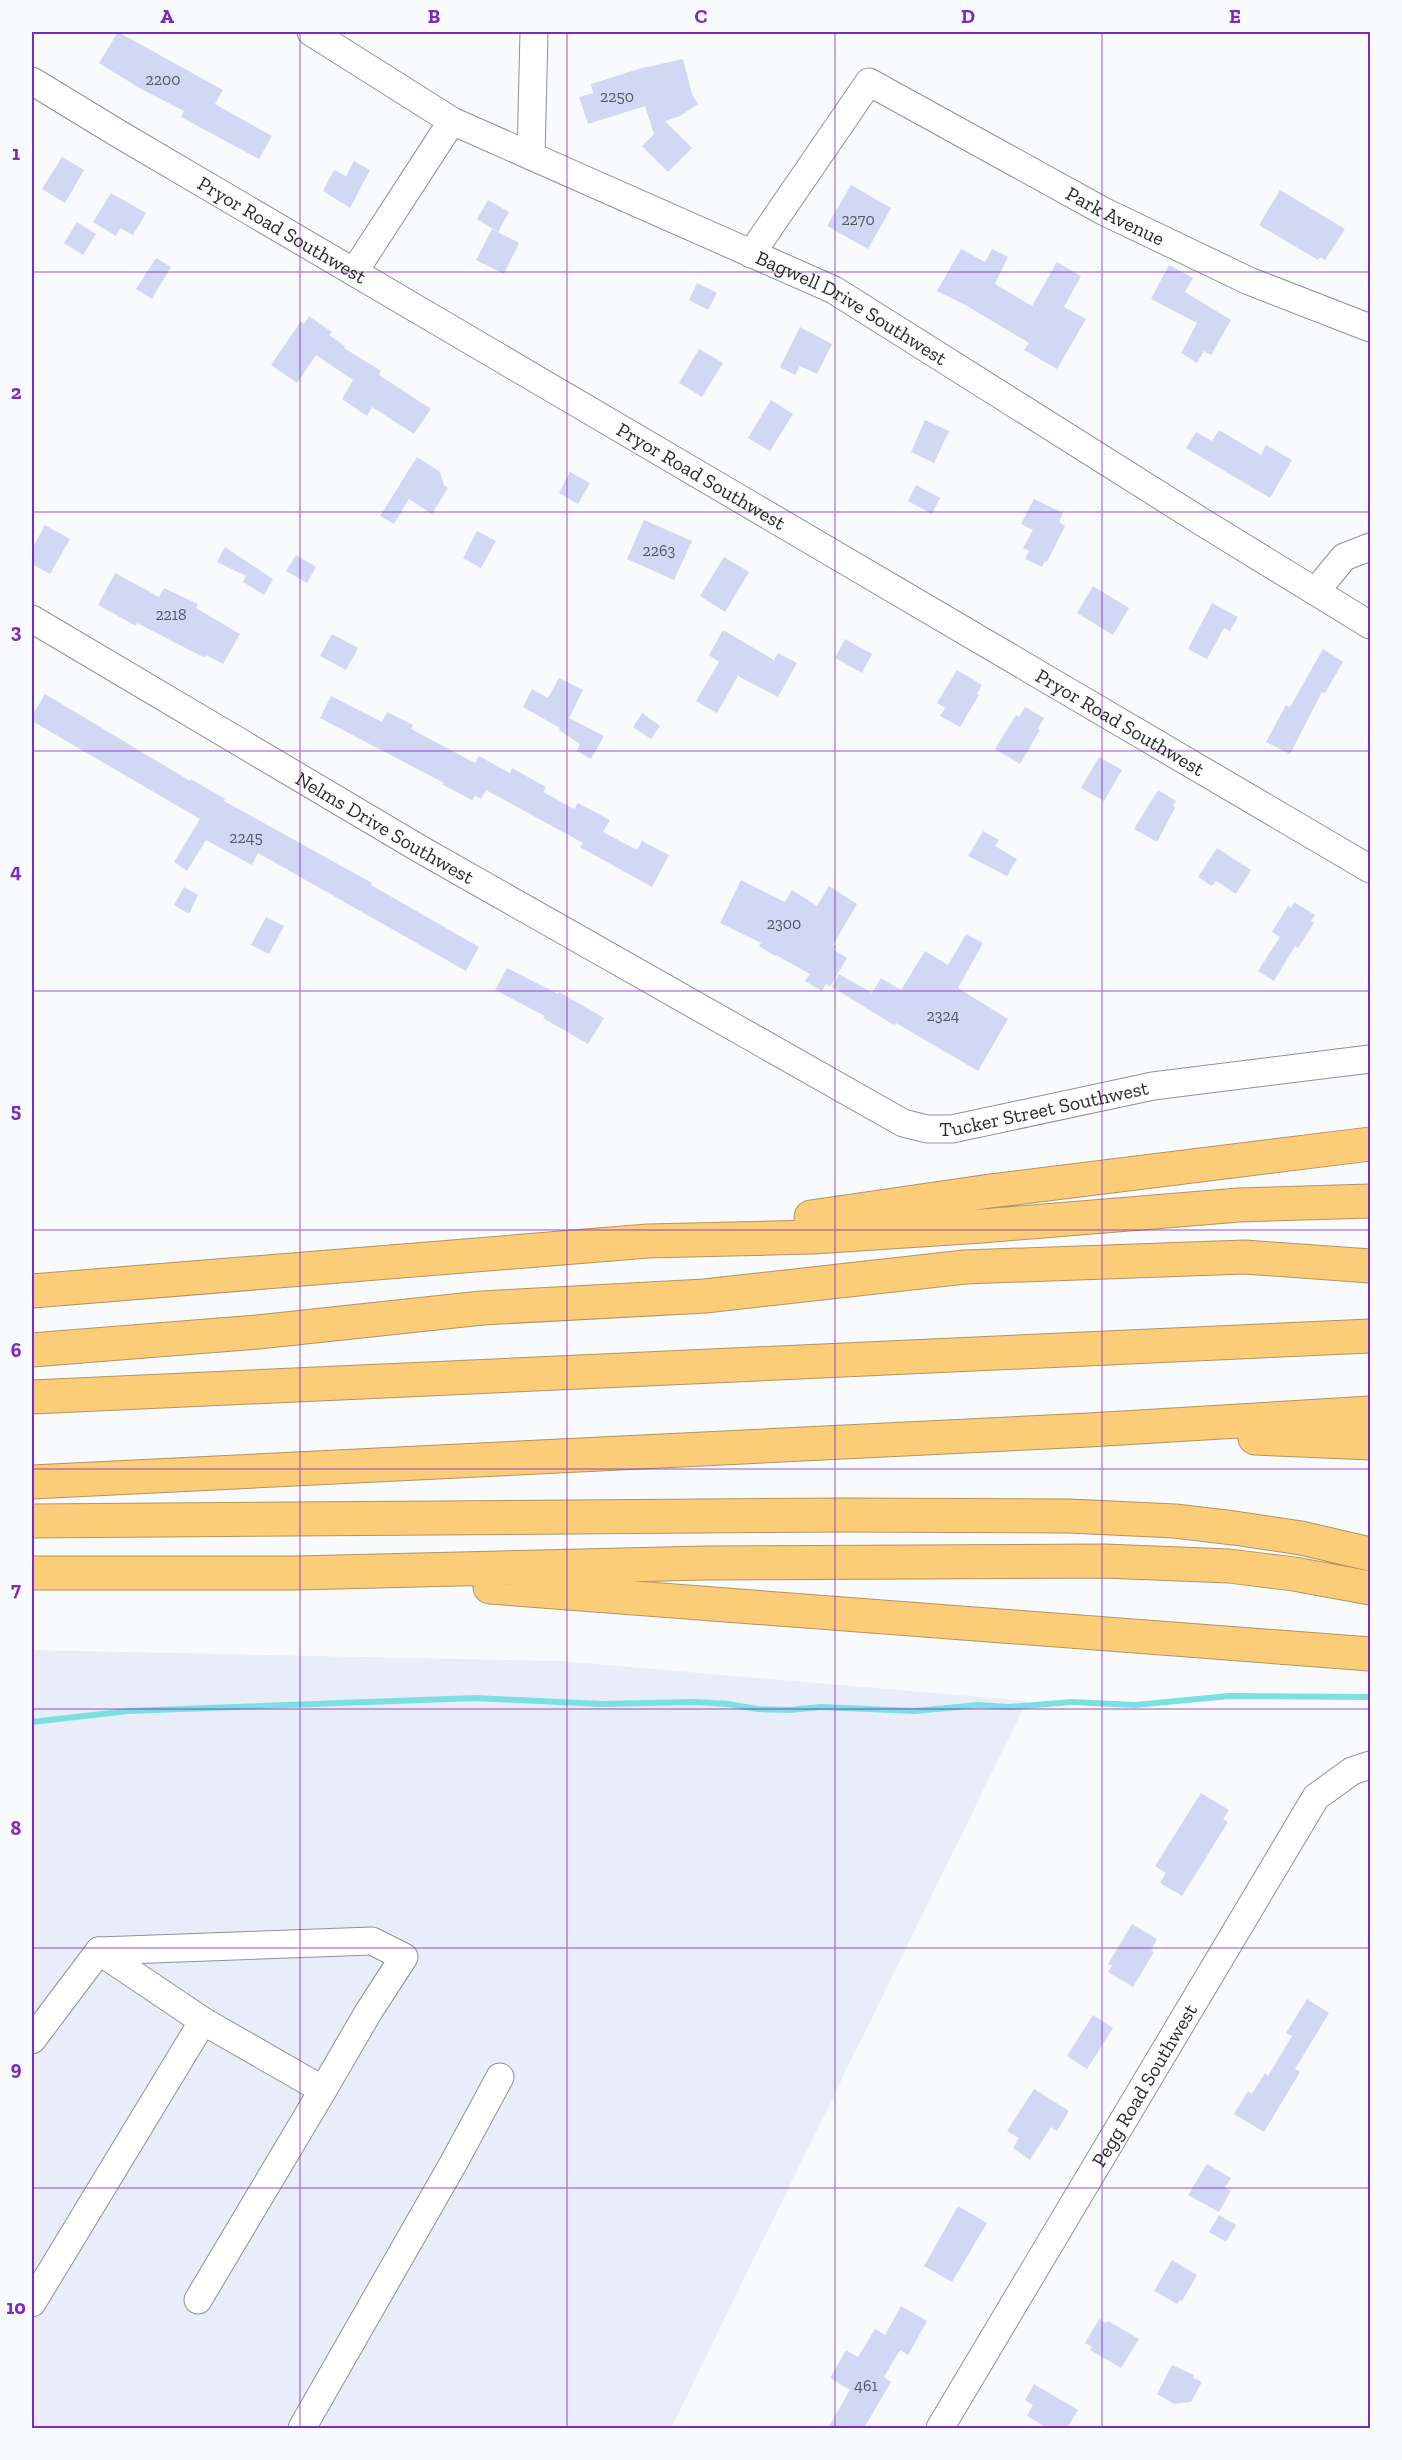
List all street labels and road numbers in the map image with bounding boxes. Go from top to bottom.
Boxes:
street label: Pryor Road Southwest [193,171,371,289]
street label: Park Avenue [1062,181,1168,251]
street label: Bagwell Drive Southwest [752,245,952,370]
street label: Pryor Road Southwest [612,417,790,535]
street label: Pryor Road Southwest [1032,663,1209,781]
street label: Nelms Drive Southwest [292,766,479,889]
street label: Tucker Street Southwest [939,1075,1151,1141]
street label: Pegg Road Southwest [1086,1999,1202,2171]

